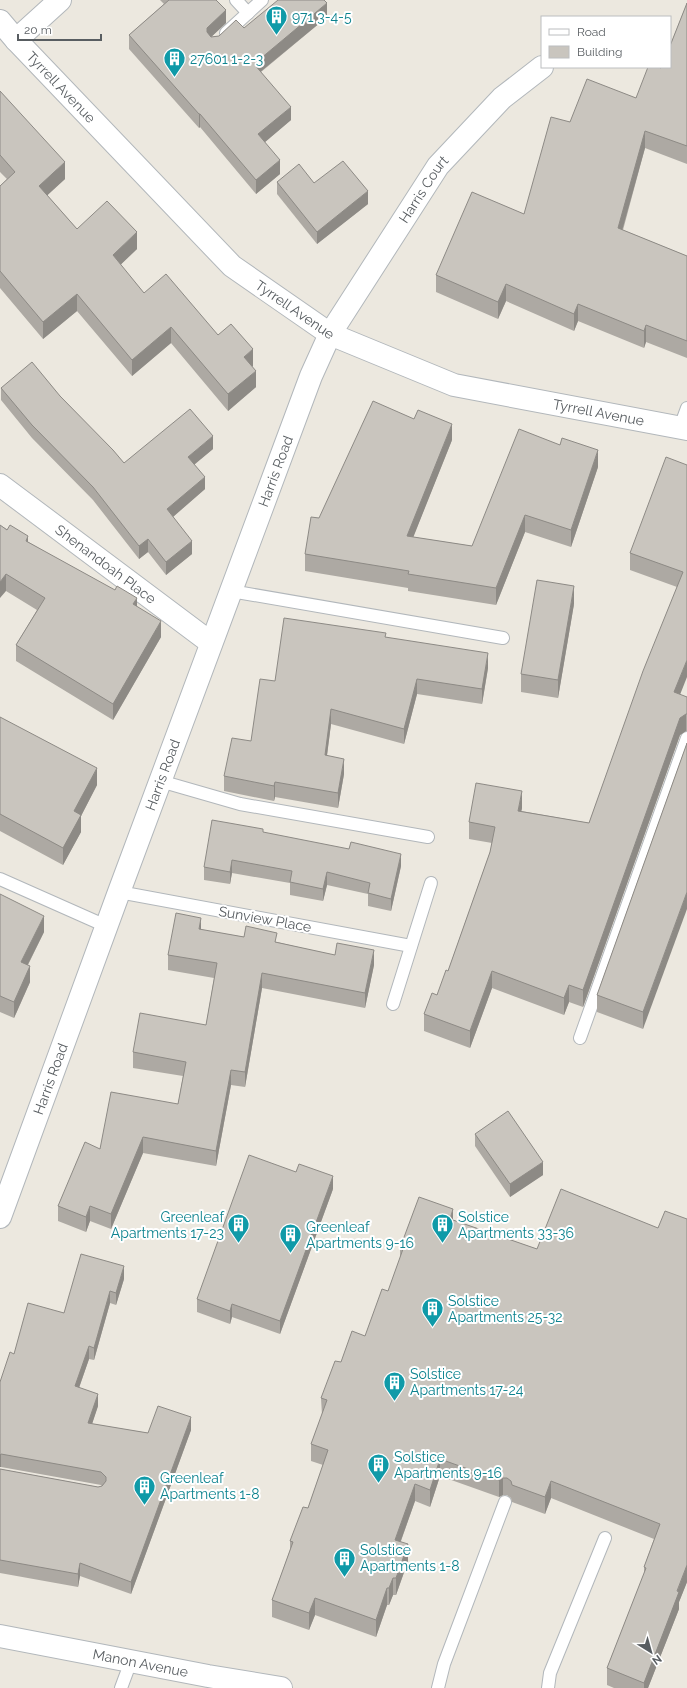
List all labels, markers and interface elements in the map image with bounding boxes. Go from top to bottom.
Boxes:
building icon: 971 3-4-5 [264,4,290,37]
place label: 971 3-4-5 [292,9,352,25]
scale bar [18,16,101,42]
legend [541,16,671,68]
text: 20 m [24,23,52,37]
text: Road [577,25,606,39]
text: Building [577,45,623,59]
building icon: 27601 1-2-3 [162,46,188,79]
street label: Tyrrell Avenue [23,48,99,126]
place label: 27601 1-2-3 [190,51,263,67]
street label: Harris Court [396,152,452,226]
street label: Tyrrell Avenue [252,277,337,343]
street label: Tyrrell Avenue [552,396,645,429]
street label: Harris Road [255,433,296,509]
street label: Shenandoah Place [52,521,159,607]
street label: Harris Road [142,737,183,813]
street label: Sunview Place [217,903,313,935]
street label: Harris Road [30,1041,71,1117]
place label: Greenleaf Apartments 17-23 [111,1209,225,1241]
place label: Solstice Apartments 33-36 [458,1209,574,1241]
building icon: Greenleaf Apartments 17-23 [226,1212,252,1245]
building icon: Solstice Apartments 33-36 [429,1212,455,1245]
place label: Greenleaf Apartments 9-16 [306,1219,414,1251]
building icon: Greenleaf Apartments 9-16 [277,1222,303,1255]
place label: Solstice Apartments 25-32 [448,1293,563,1325]
building icon: Solstice Apartments 25-32 [420,1296,446,1329]
place label: Solstice Apartments 17-24 [410,1366,524,1398]
building icon: Solstice Apartments 17-24 [381,1369,407,1402]
place label: Solstice Apartments 9-16 [394,1449,502,1481]
building icon: Solstice Apartments 9-16 [366,1452,392,1485]
place label: Greenleaf Apartments 1-8 [160,1470,260,1502]
building icon: Greenleaf Apartments 1-8 [132,1473,158,1506]
place label: Solstice Apartments 1-8 [360,1542,460,1574]
building icon: Solstice Apartments 1-8 [331,1545,357,1578]
north arrow [631,1632,671,1672]
street label: Manon Avenue [91,1646,189,1680]
text: N [649,1652,664,1667]

